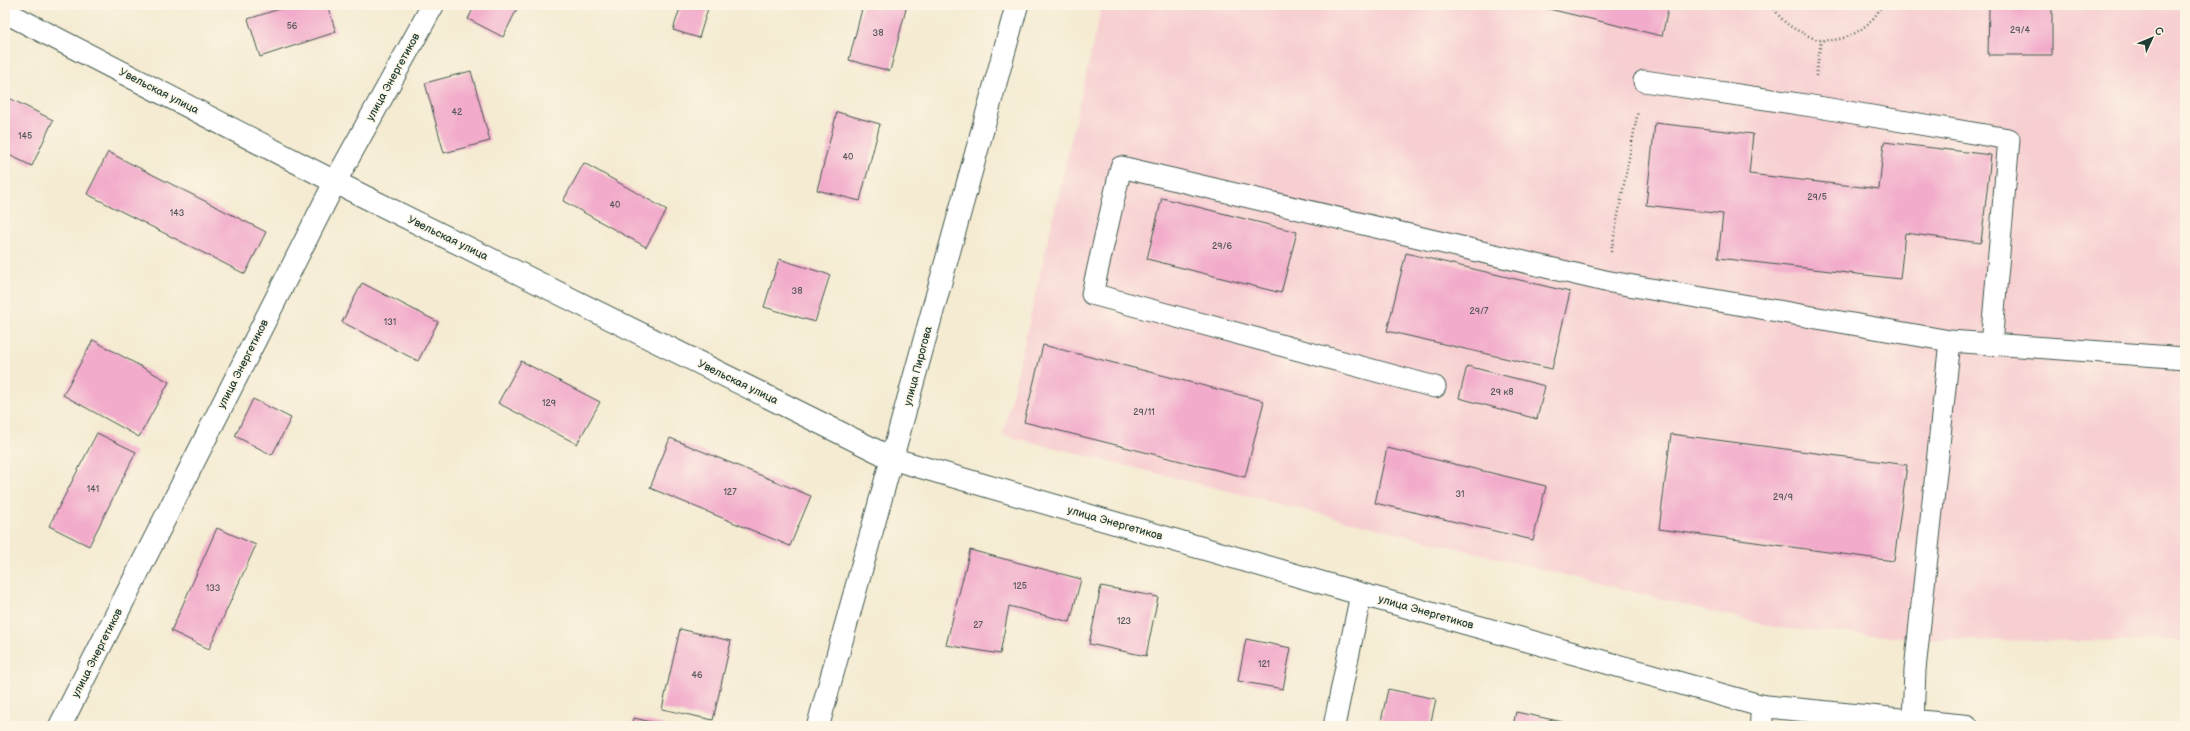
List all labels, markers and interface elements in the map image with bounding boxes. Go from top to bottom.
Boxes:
north arrow [2132,18,2172,58]
house number: 56 [287,21,298,32]
text: С [2151,24,2166,39]
house number: 29/4 [2010,25,2031,36]
house number: 38 [873,28,883,39]
street label: улица Энергетиков [363,31,423,123]
street label: Увельская улица [117,65,202,117]
house number: 42 [452,107,463,118]
house number: 145 [18,131,32,142]
house number: 40 [843,152,853,163]
house number: 29/5 [1807,192,1827,203]
house number: 40 [610,200,620,211]
house number: 143 [170,208,185,219]
street label: Увельская улица [406,213,491,263]
house number: 29/6 [1212,241,1233,252]
house number: 38 [792,286,802,297]
house number: 29/7 [1470,306,1489,317]
street label: улица Энергетиков [215,317,271,411]
house number: 131 [384,317,396,328]
street label: улица Пирогова [901,324,935,407]
street label: Увельская улица [696,357,781,407]
house number: 29 к8 [1491,387,1513,398]
house number: 129 [542,398,556,409]
house number: 29/11 [1133,407,1155,418]
house number: 141 [87,484,99,495]
house number: 127 [723,487,737,498]
house number: 31 [1455,489,1465,500]
house number: 29/9 [1773,492,1793,503]
street label: улица Энергетиков [1066,503,1164,543]
house number: 125 [1013,581,1027,592]
house number: 133 [206,583,221,594]
street label: улица Энергетиков [1377,592,1475,632]
street label: улица Энергетиков [69,606,125,700]
house number: 123 [1117,616,1132,627]
house number: 27 [973,620,983,631]
house number: 121 [1258,659,1270,670]
house number: 46 [692,670,703,681]

